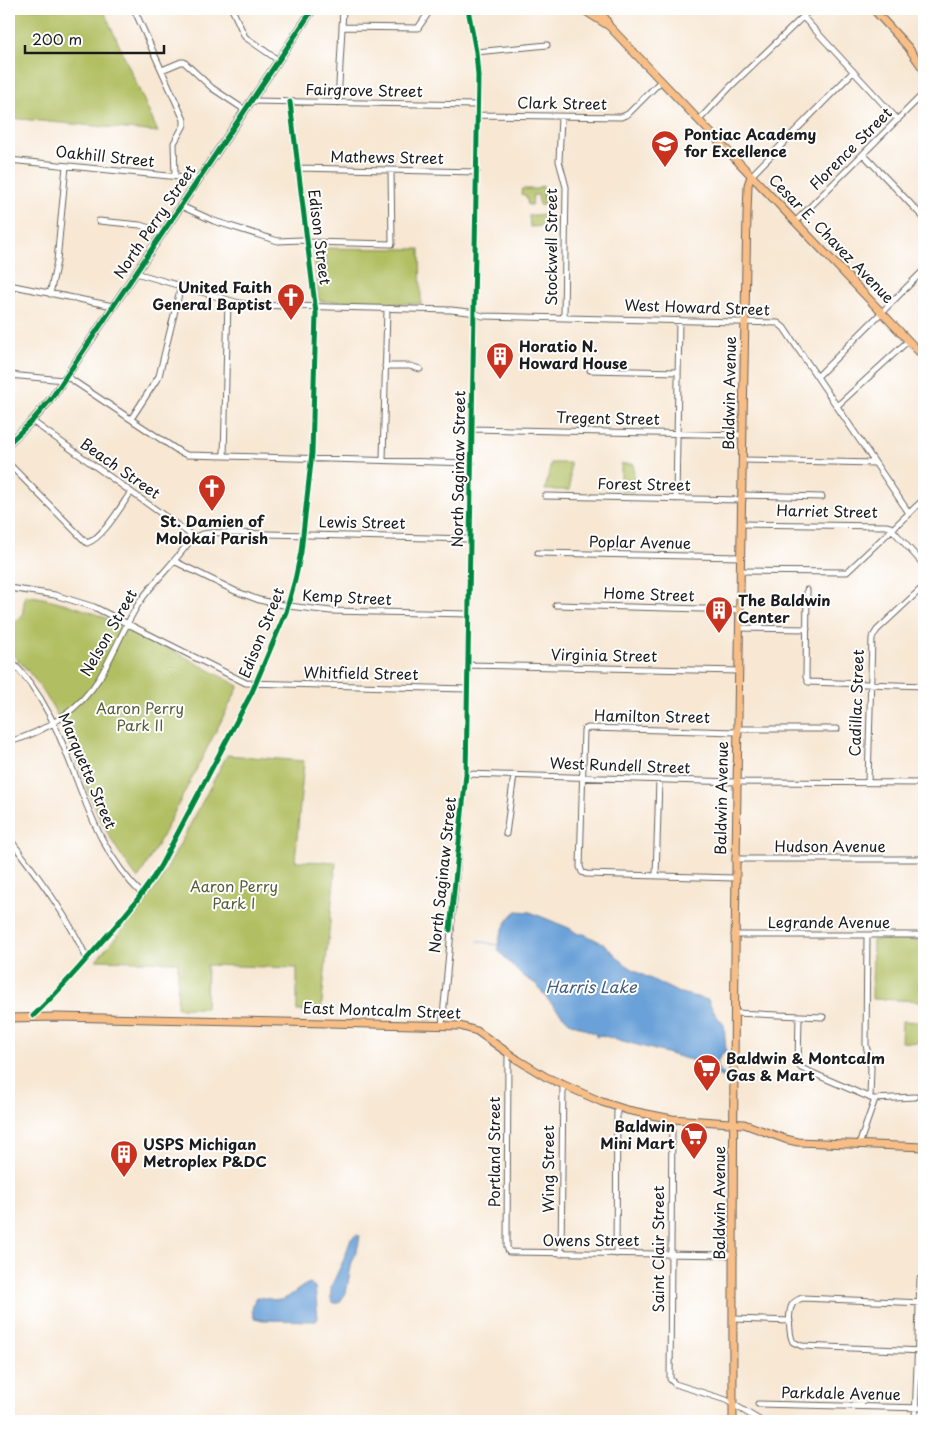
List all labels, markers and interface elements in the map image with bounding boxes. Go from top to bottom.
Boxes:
scale bar [25,22,164,54]
text: 200 m [32,27,82,50]
street label: Fairgrove Street [305,77,423,102]
street label: Clark Street [517,90,607,115]
street label: Florence Street [803,101,897,195]
place label: Pontiac Academy for Excellence [684,122,817,162]
school or university icon: Pontiac Academy for Excellence [650,129,680,168]
street label: Oakhill Street [55,139,156,172]
street label: Mathews Street [330,144,444,169]
street label: North Perry Street [107,160,200,283]
street label: Cesar E. Chavez Avenue [764,168,900,308]
street label: Edison Street [303,188,338,286]
street label: Stockwell Street [539,188,562,306]
place label: United Faith General Baptist [152,275,272,315]
church icon: United Faith General Baptist [276,282,306,321]
street label: West Howard Street [624,292,770,321]
place label: Horatio N. Howard House [519,334,628,374]
street label: Baldwin Avenue [716,336,741,450]
building icon: Horatio N. Howard House [485,341,515,380]
street label: North Saginaw Street [445,390,470,548]
street label: Tregent Street [556,405,660,430]
street label: Beach Street [76,432,166,504]
street label: Forest Street [597,471,691,496]
church icon: St. Damien of Molokai Parish [197,473,227,512]
street label: Harriet Street [776,498,878,523]
place label: St. Damien of Molokai Parish [156,509,268,549]
street label: Lewis Street [318,509,406,534]
street label: Poplar Avenue [589,529,691,554]
street label: Home Street [603,580,695,607]
street label: Kemp Street [302,583,392,610]
street label: Nelson Street [73,584,142,680]
street label: Edison Street [232,584,289,681]
place label: The Baldwin Center [738,588,831,628]
building icon: The Baldwin Center [704,595,734,634]
street label: Virginia Street [551,642,657,667]
street label: Cadillac Street [842,649,869,757]
street label: Whitfield Street [303,660,419,685]
park label: Aaron Perry Park II [96,696,184,736]
street label: Hamilton Street [594,703,710,728]
street label: Marquette Street [53,709,123,832]
street label: Baldwin Avenue [708,741,733,855]
street label: West Rundell Street [549,751,691,778]
street label: North Saginaw Street [422,796,461,954]
street label: Hudson Avenue [774,834,886,857]
park label: Aaron Perry Park I [190,874,278,914]
street label: Legrande Avenue [768,910,890,933]
water label: Harris Lake [546,974,638,998]
street label: East Montcalm Street [303,995,461,1024]
place label: Baldwin & Montcalm Gas & Mart [726,1046,885,1086]
supermarket icon: Baldwin & Montcalm Gas & Mart [692,1053,722,1092]
street label: Portland Street [482,1097,505,1207]
place label: Baldwin Mini Mart [600,1114,675,1154]
supermarket icon: Baldwin Mini Mart [679,1121,709,1160]
street label: Wing Street [536,1125,559,1213]
place label: USPS Michigan Metroplex P&DC [143,1132,267,1172]
building icon: USPS Michigan Metroplex P&DC [109,1139,139,1178]
street label: Baldwin Avenue [707,1146,730,1260]
street label: Saint Clair Street [646,1186,669,1312]
street label: Owens Street [543,1228,639,1251]
street label: Parkdale Avenue [781,1380,901,1405]

